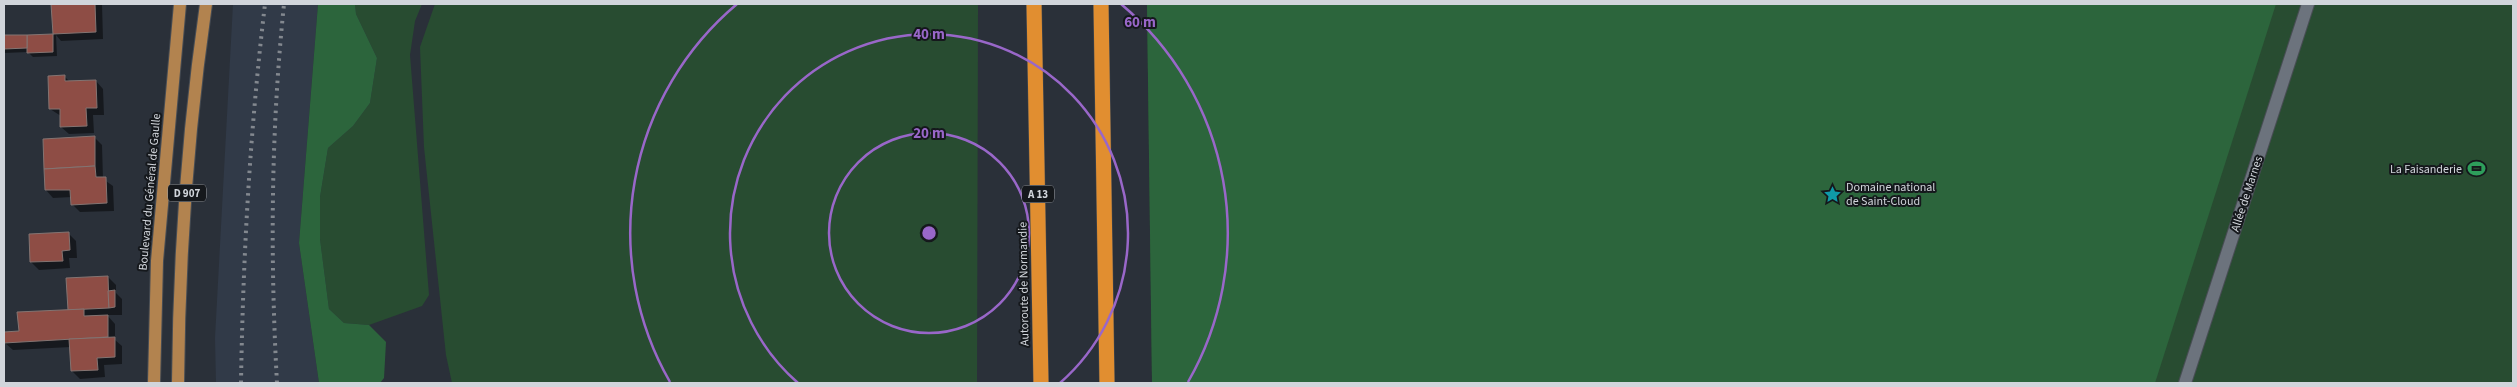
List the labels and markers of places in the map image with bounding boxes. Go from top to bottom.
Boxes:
sports icon: La Faisanderie [2466,159,2486,179]
place label: La Faisanderie [2390,161,2462,178]
place label: Domaine national de Saint-Cloud [1846,179,1935,210]
place icon: Domaine national de Saint-Cloud [1822,184,1842,204]
centre of rings [920,224,938,242]

